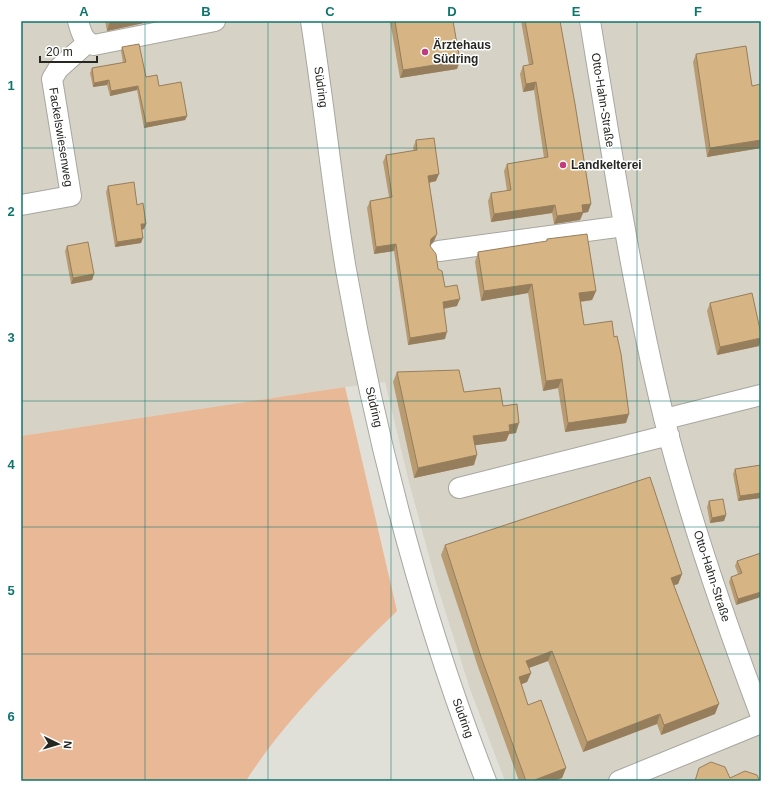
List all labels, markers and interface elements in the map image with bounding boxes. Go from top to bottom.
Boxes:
text: A [79,4,89,19]
text: B [201,4,211,19]
text: C [325,4,335,19]
text: D [447,4,457,19]
text: E [572,4,581,19]
text: F [694,4,702,19]
place label: Ärztehaus Südring [433,37,491,66]
scale bar [40,38,97,64]
text: 20 m [46,45,73,59]
marker: Ärztehaus Südring [420,47,430,57]
street label: Otto-Hahn-Straße [589,52,617,149]
street label: Südring [311,66,331,108]
text: 1 [7,78,15,93]
street label: Fackelswiesenweg [46,86,76,188]
place label: Landkelterei [571,158,642,172]
marker: Landkelterei [558,160,568,170]
text: 2 [7,204,15,219]
text: 3 [7,330,15,345]
street label: Südring [363,385,385,429]
text: 4 [7,457,15,472]
street label: Otto-Hahn-Straße [691,528,733,624]
text: 5 [7,583,15,598]
street label: Südring [449,696,477,740]
text: 6 [7,709,15,724]
north arrow [38,724,78,764]
text: N [62,740,74,749]

